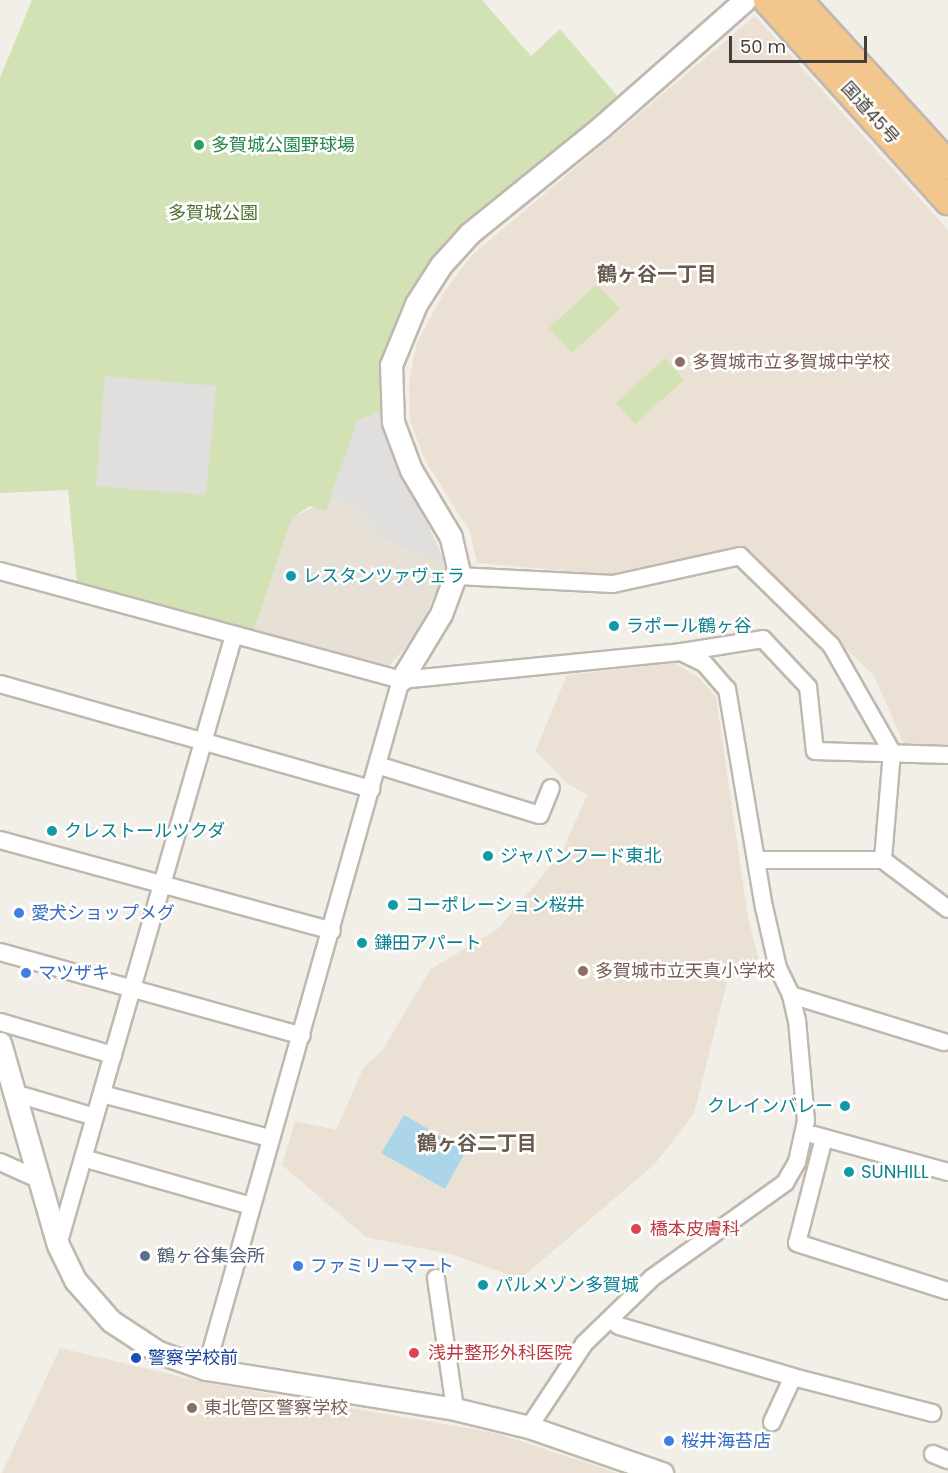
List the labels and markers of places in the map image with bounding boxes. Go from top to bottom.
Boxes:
place label: 多賀城公園野球場 [211,134,355,156]
marker: 多賀城公園野球場 [192,138,206,152]
place label: 多賀城市立多賀城中学校 [692,351,890,373]
marker: 多賀城市立多賀城中学校 [673,355,687,369]
place label: レスタンツァヴェラ [303,565,465,587]
marker: レスタンツァヴェラ [284,569,298,583]
place label: ラポール鶴ヶ谷 [626,615,752,637]
marker: ラポール鶴ヶ谷 [607,619,621,633]
place label: クレストールツクダ [64,820,226,842]
marker: クレストールツクダ [45,824,59,838]
place label: ジャパンフード東北 [500,845,662,867]
marker: ジャパンフード東北 [481,849,495,863]
place label: コーポレーション桜井 [405,894,585,916]
marker: コーポレーション桜井 [386,898,400,912]
place label: 愛犬ショップメグ [31,902,175,924]
marker: 愛犬ショップメグ [12,906,26,920]
place label: 鎌田アパート [374,932,482,954]
marker: 鎌田アパート [355,936,369,950]
place label: 多賀城市立天真小学校 [595,960,775,982]
place label: マツザキ [38,962,110,984]
marker: 多賀城市立天真小学校 [576,964,590,978]
marker: マツザキ [19,966,33,980]
place label: クレインバレー [707,1095,833,1117]
marker: クレインバレー [838,1099,852,1113]
place label: SUNHILL [861,1161,929,1183]
marker: SUNHILL [842,1165,856,1179]
place label: 橋本皮膚科 [650,1218,740,1240]
marker: 橋本皮膚科 [627,1220,645,1238]
place label: 鶴ヶ谷集会所 [157,1245,265,1267]
marker: 鶴ヶ谷集会所 [138,1249,152,1263]
place label: ファミリーマート [310,1255,454,1277]
marker: ファミリーマート [291,1259,305,1273]
place label: パルメゾン多賀城 [495,1274,639,1296]
marker: パルメゾン多賀城 [476,1278,490,1292]
place label: 浅井整形外科医院 [428,1342,572,1364]
marker: 浅井整形外科医院 [405,1344,423,1362]
place label: 警察学校前 [148,1347,238,1369]
marker: 警察学校前 [129,1351,143,1365]
place label: 東北管区警察学校 [204,1397,348,1419]
marker: 東北管区警察学校 [185,1401,199,1415]
place label: 桜井海苔店 [681,1430,771,1452]
marker: 桜井海苔店 [662,1434,676,1448]

